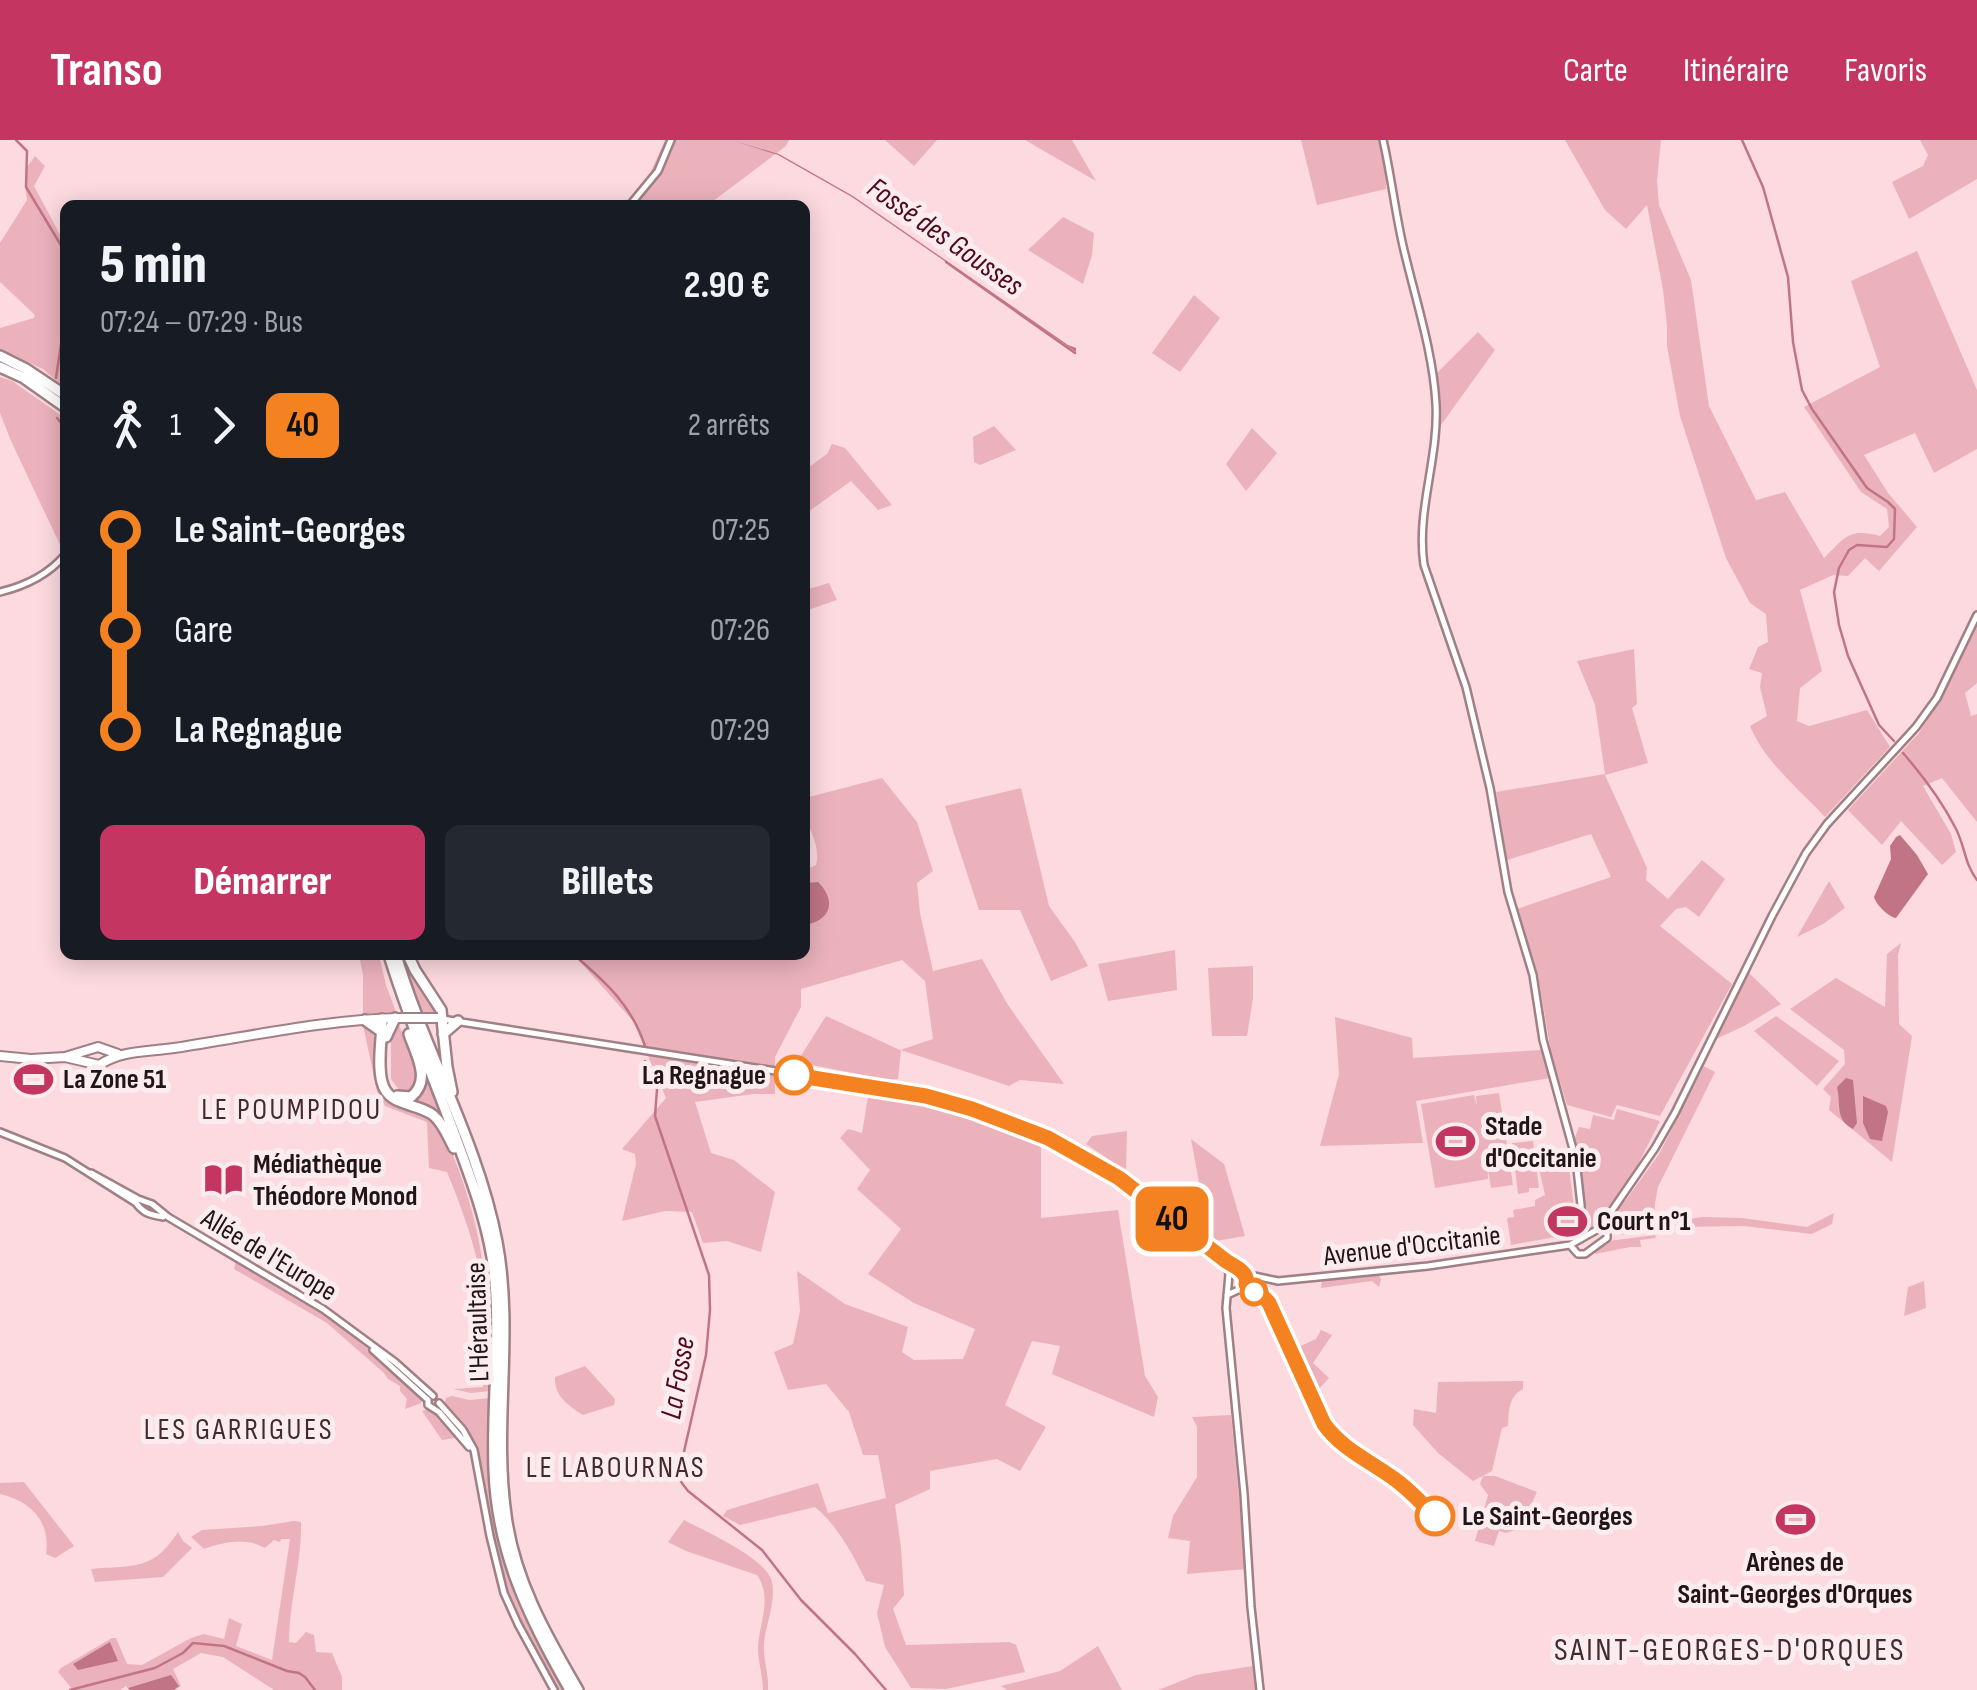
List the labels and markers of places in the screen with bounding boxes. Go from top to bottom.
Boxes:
marker: La Regnague [775,1056,813,1094]
sports icon: La Zone 51 [12,1058,54,1100]
place label: La Regnague [642,1059,766,1092]
place label: La Zone 51 [63,1063,166,1096]
place label: Stade d'Occitanie [1485,1110,1597,1175]
sports icon: Stade d'Occitanie [1434,1121,1476,1163]
place label: Médiathèque Théodore Monod [253,1148,417,1213]
library icon: Médiathèque Théodore Monod [202,1159,244,1201]
sports icon: Court n°1 [1546,1200,1588,1242]
place label: Court n°1 [1597,1205,1691,1238]
unlabelled marker [1241,1279,1267,1305]
marker: Le Saint-Georges [1416,1497,1454,1535]
sports icon: Arènes de Saint-Georges d'Orques [1774,1499,1816,1541]
place label: Le Saint-Georges [1462,1500,1633,1533]
place label: Arènes de Saint-Georges d'Orques [1677,1546,1913,1611]

